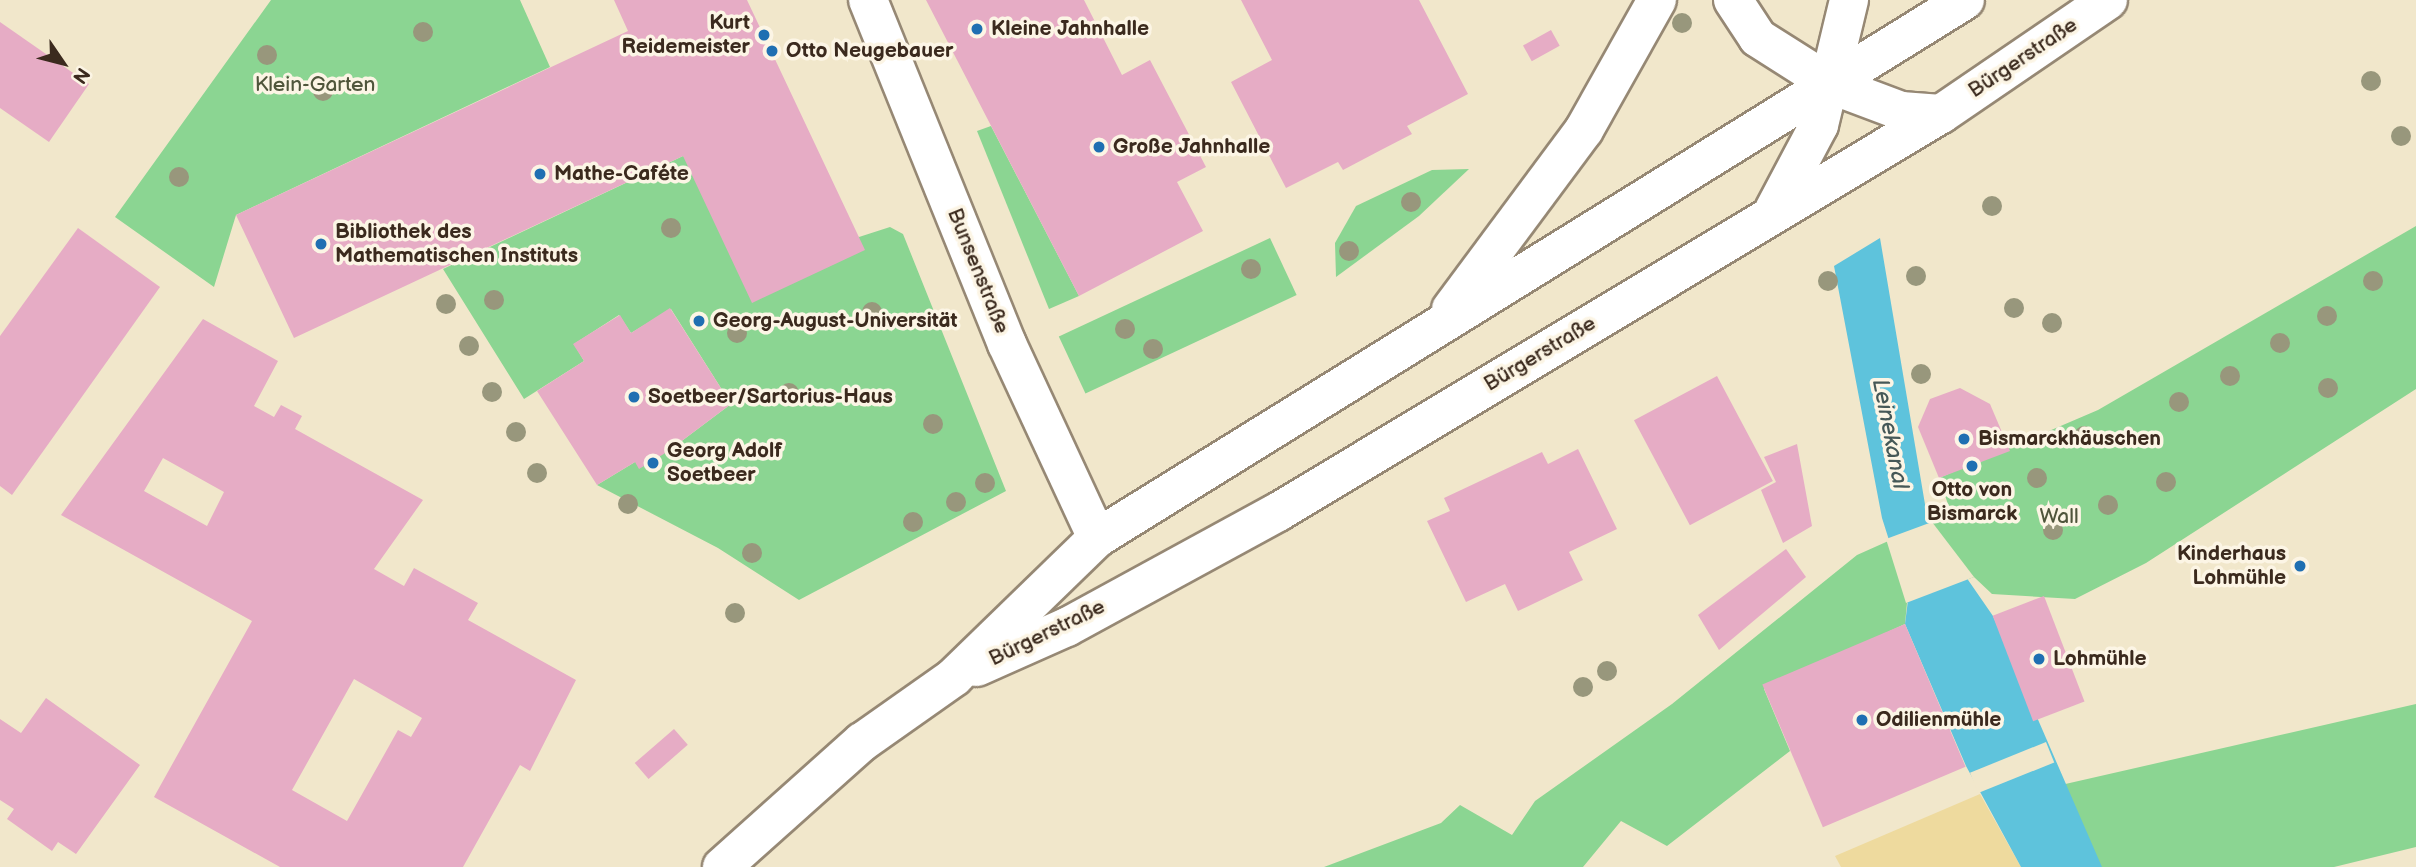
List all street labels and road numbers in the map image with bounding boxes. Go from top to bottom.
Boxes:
street label: Bürgerstraße [1964,12,2082,104]
street label: Bunsenstraße [941,205,1015,337]
street label: Bürgerstraße [1480,311,1600,397]
street label: Bürgerstraße [985,594,1109,672]

